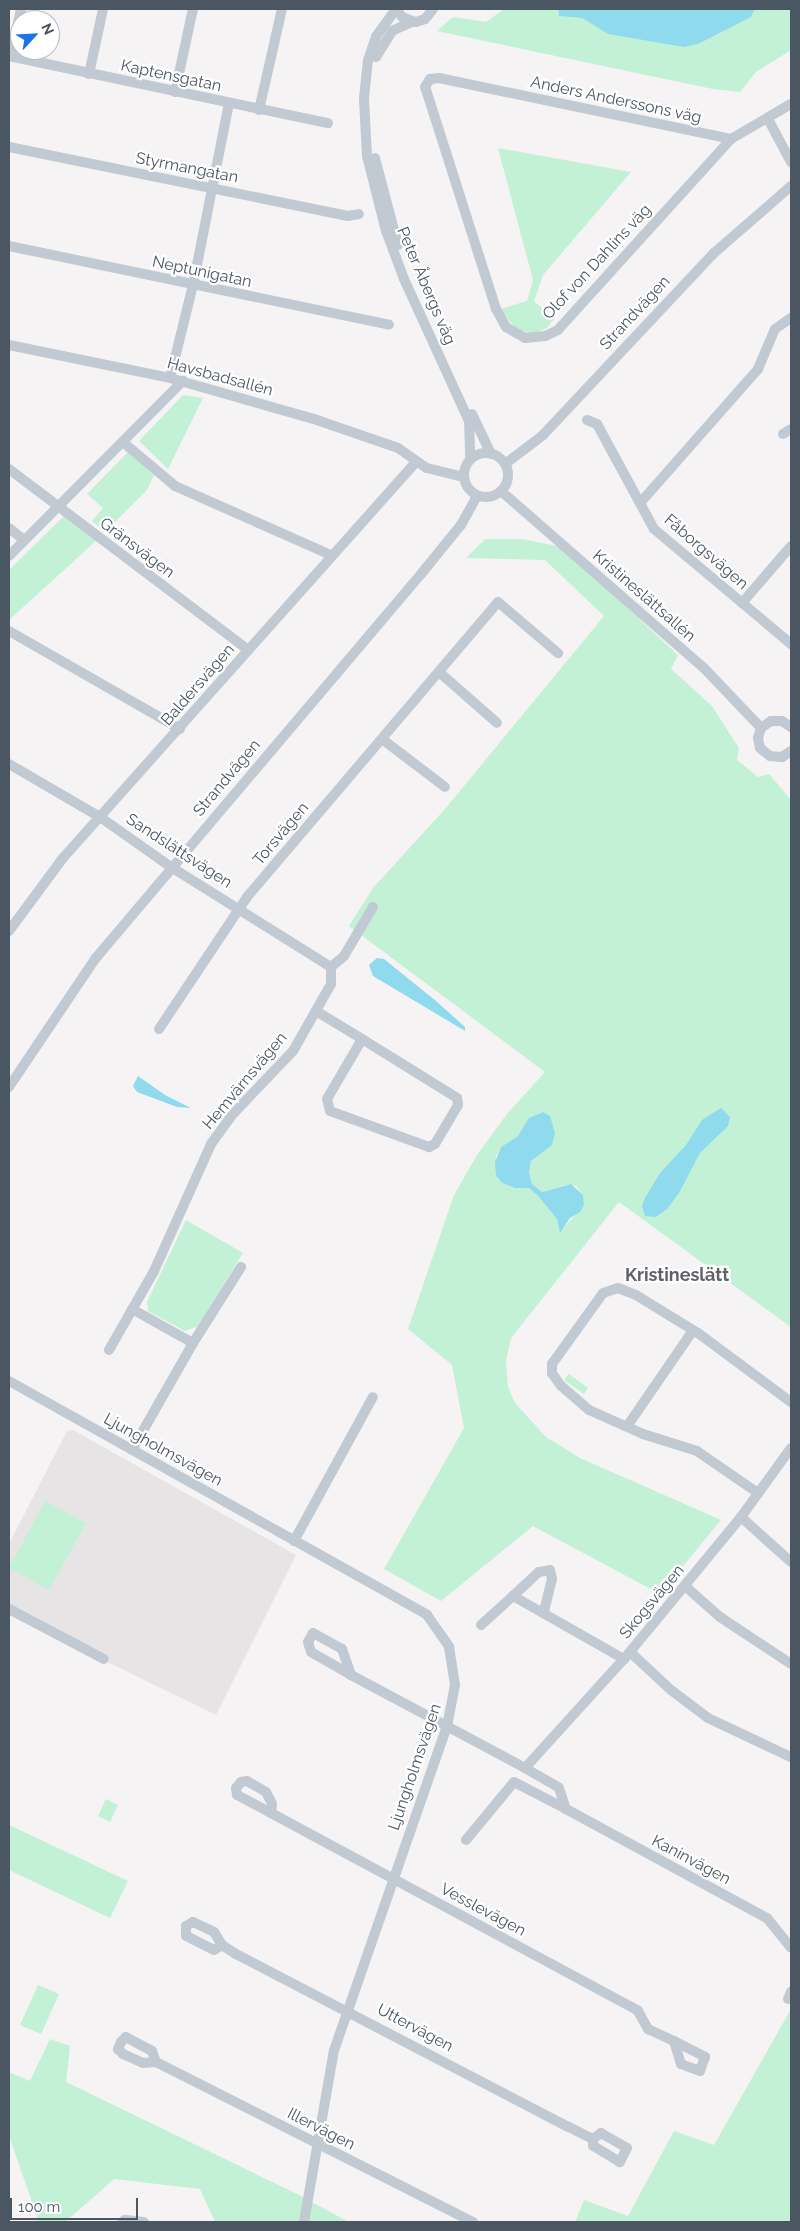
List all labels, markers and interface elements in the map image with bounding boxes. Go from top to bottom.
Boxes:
north arrow [10,10,60,60]
text: N [38,21,57,37]
street label: Kaptensgatan [119,56,223,96]
street label: Anders Anderssons väg [528,72,704,128]
street label: Styrmangatan [134,149,240,187]
street label: Olof von Dahlins väg [538,200,656,324]
street label: Peter Åbergs väg [392,224,460,348]
street label: Neptunigatan [151,252,253,292]
street label: Strandvägen [596,272,674,354]
street label: Havsbadsallén [165,354,275,400]
street label: Fåborgsvägen [660,510,752,594]
street label: Gränsvägen [96,514,178,582]
street label: Kristineslättsallén [589,546,699,646]
street label: Baldersvägen [157,640,239,730]
street label: Strandvägen [189,736,265,820]
street label: Torsvägen [249,799,313,869]
street label: Sandslättsvägen [122,810,236,892]
street label: Hemvärnsvägen [199,1029,291,1133]
district label: Kristineslätt [625,1264,729,1286]
street label: Ljungholmsvägen [100,1409,226,1491]
street label: Skogsvägen [616,1561,688,1643]
street label: Ljungholmsvägen [384,1701,446,1833]
street label: Kaninvägen [648,1831,734,1889]
street label: Vesslevägen [437,1880,529,1940]
street label: Uttervägen [374,2000,456,2056]
street label: Illervägen [284,2104,358,2154]
scale bar [12,2188,140,2220]
text: 100 m [18,2198,60,2216]

